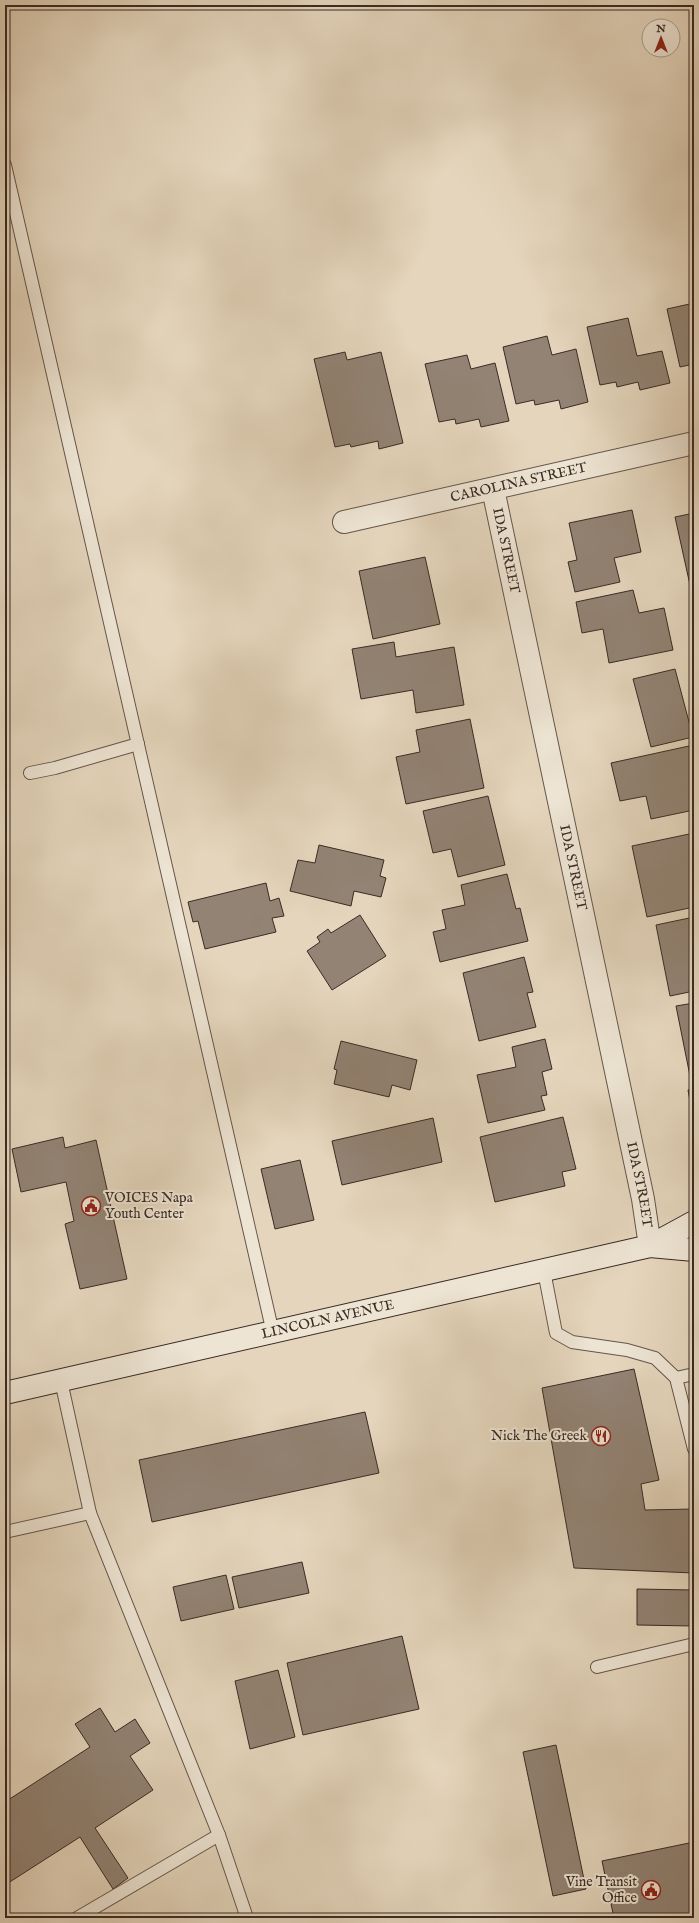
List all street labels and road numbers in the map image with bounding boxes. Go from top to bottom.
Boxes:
street label: CAROLINA STREET [449,458,589,507]
street label: IDA STREET [488,506,524,596]
street label: IDA STREET [555,823,591,913]
street label: IDA STREET [622,1140,656,1230]
street label: LINCOLN AVENUE [260,1296,396,1343]

